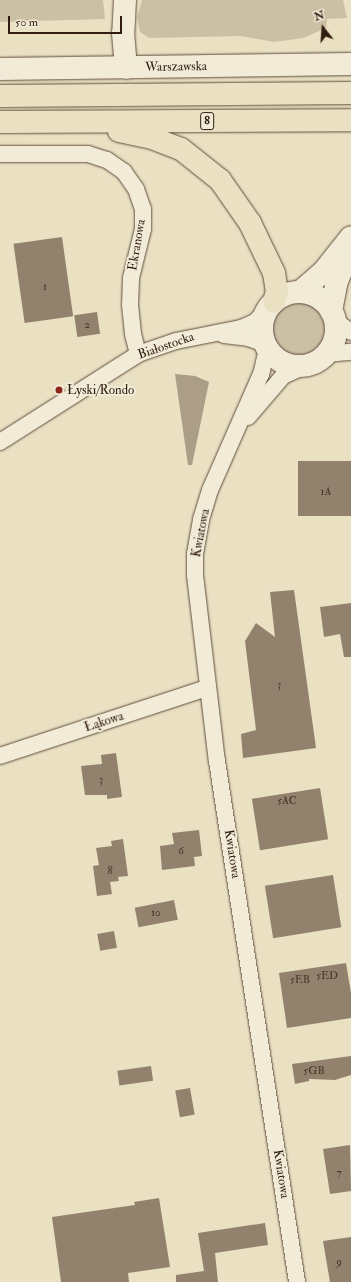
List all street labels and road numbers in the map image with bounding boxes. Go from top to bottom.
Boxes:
street label: Warszawska [145,59,207,75]
road number: 8 [200,111,214,131]
street label: Ekranowa [125,218,149,272]
street label: Białostocka [136,329,196,363]
street label: Kwiatowa [189,507,213,559]
street label: Łąkowa [82,708,126,736]
street label: Kwiatowa [220,828,244,880]
street label: Kwiatowa [269,1148,293,1200]

